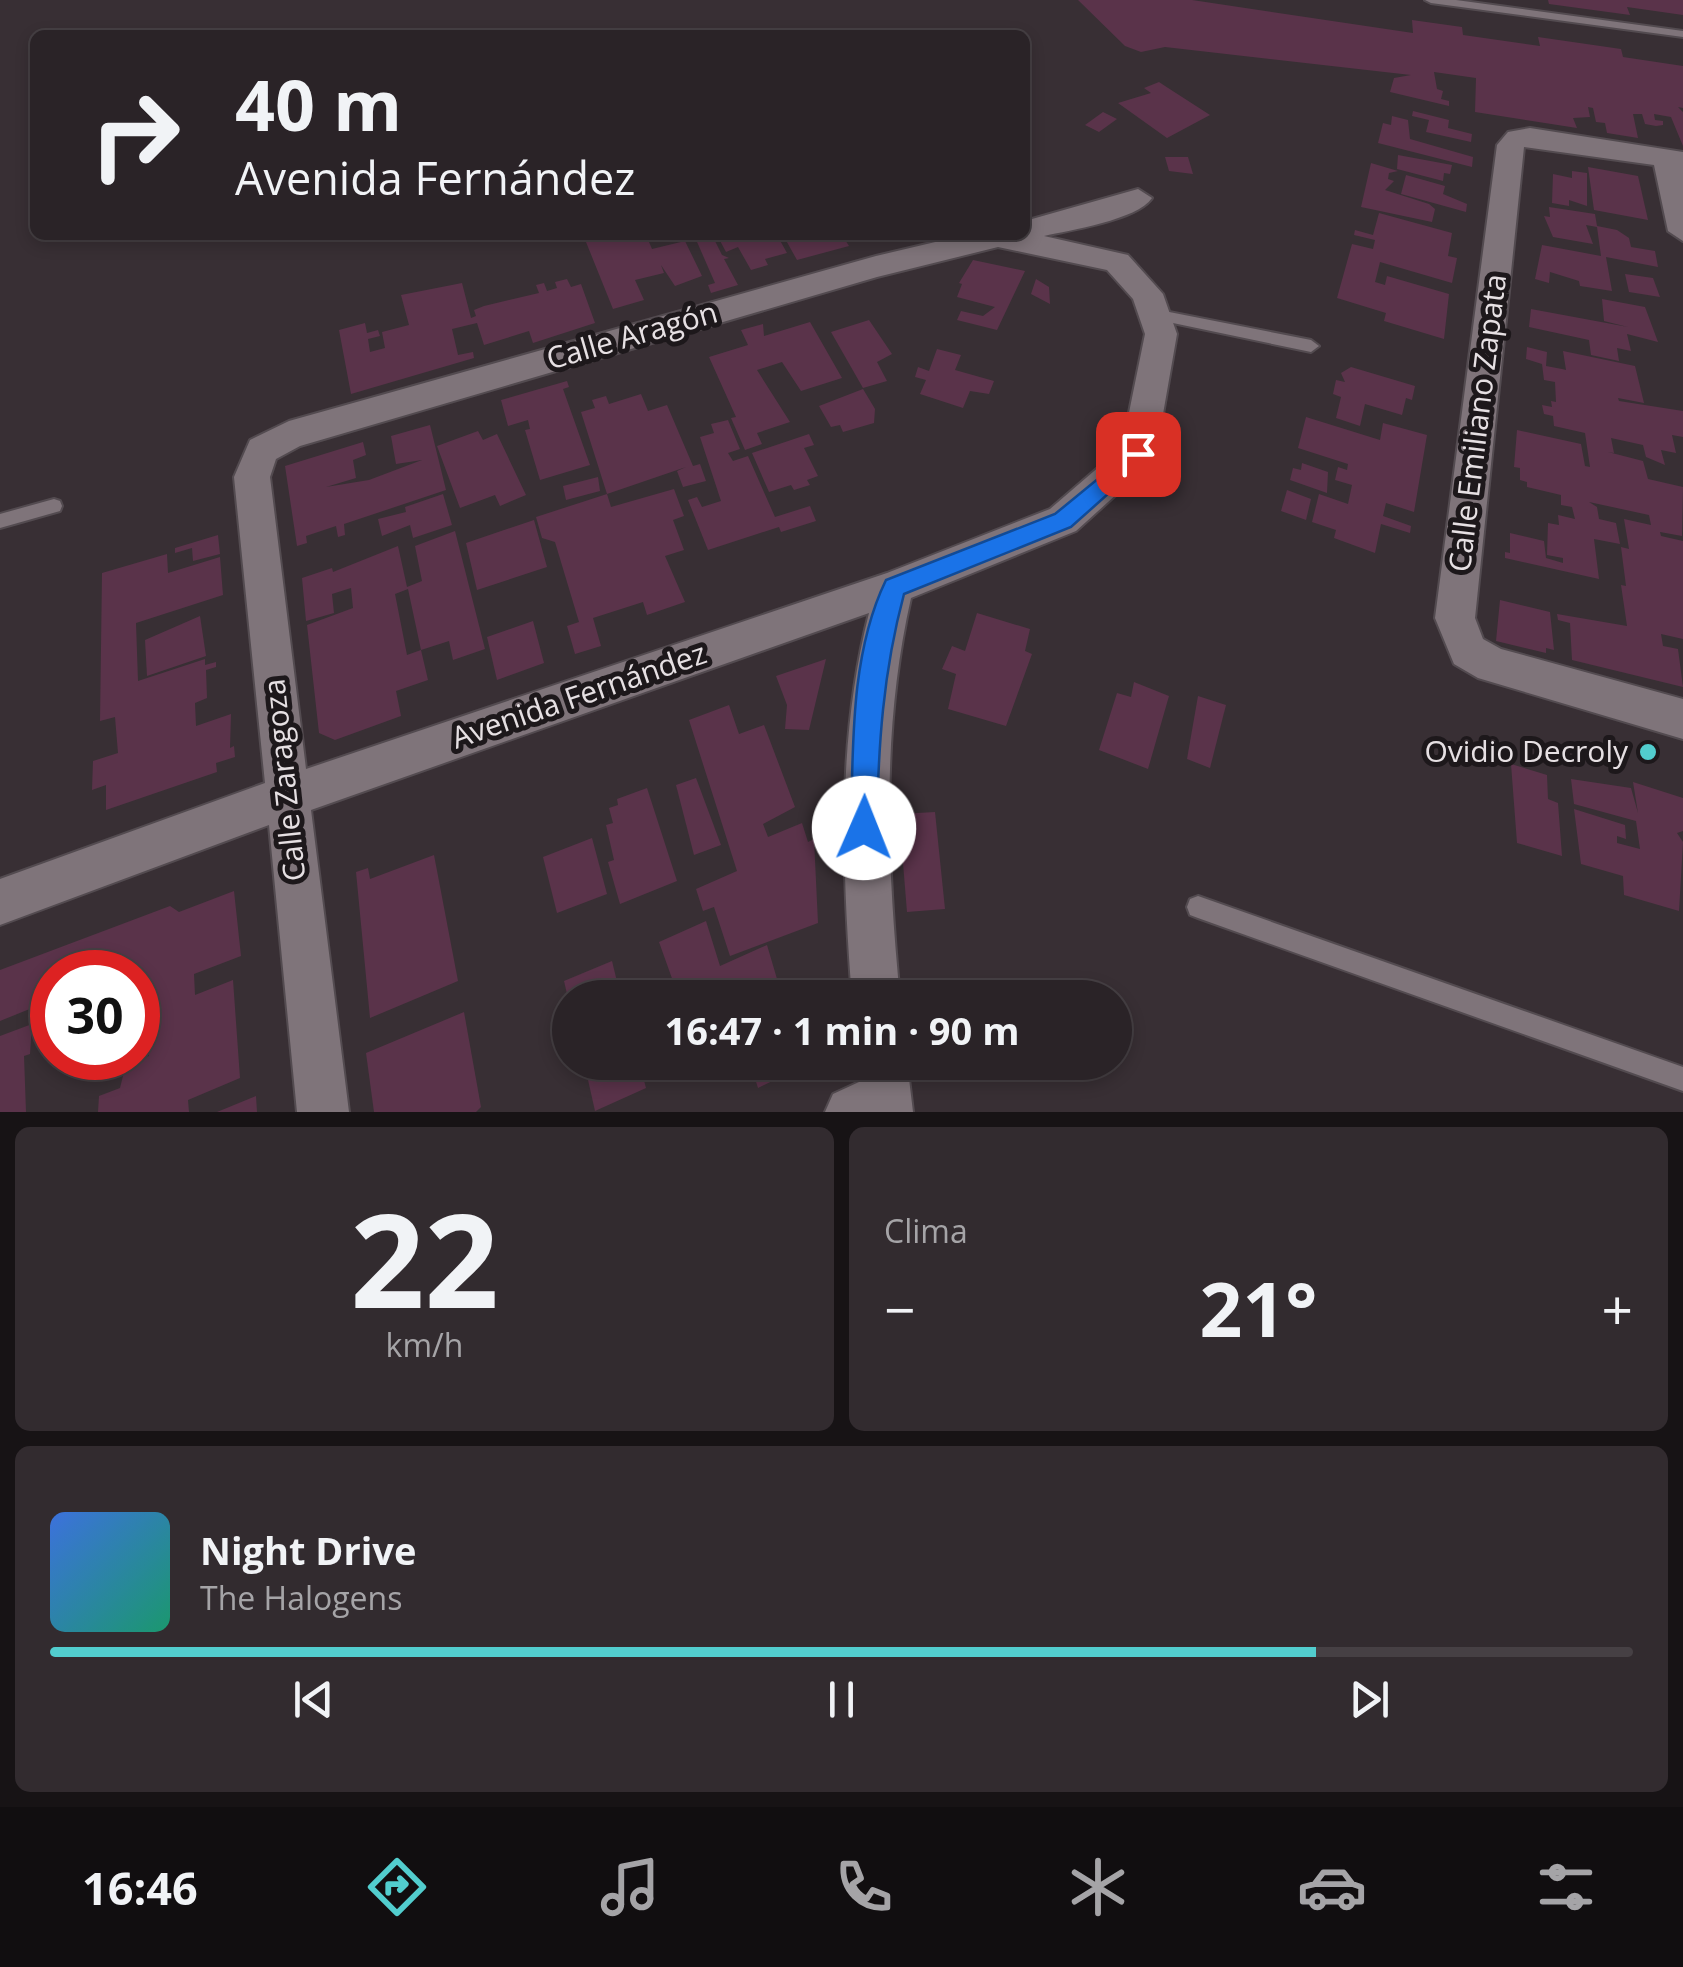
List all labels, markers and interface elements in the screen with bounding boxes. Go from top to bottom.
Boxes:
text: 40 m [235,56,402,152]
icon: right [70,70,200,200]
text: Avenida Fernández [235,147,635,208]
street label: Calle Emiliano Zapata [1438,272,1515,574]
street label: Calle Aragón [541,291,722,379]
pin [1096,412,1181,497]
icon: arrive [1111,427,1166,482]
street label: Avenida Fernández [446,632,711,757]
street label: Calle Zaragoza [253,677,315,883]
place label: Ovidio Decroly [1424,730,1629,771]
marker: Ovidio Decroly [1637,741,1659,763]
position arrow [812,776,916,880]
speed limit sign: 30 [30,950,160,1080]
text: 16:47 · 1 min · 90 m [664,1004,1020,1056]
text: 22 [350,1169,499,1346]
text: Clima [884,1209,968,1252]
text: 21° [1200,1257,1317,1359]
text: − [884,1271,915,1346]
text: + [1602,1271,1633,1346]
text: km/h [386,1323,463,1366]
text: Night Drive [200,1524,416,1576]
text: The Halogens [200,1576,402,1619]
icon: previous [286,1672,341,1727]
icon: pause [814,1672,869,1727]
icon: next [1342,1672,1397,1727]
icon: directions [362,1852,432,1922]
icon: music [595,1852,665,1922]
icon: phone [829,1852,899,1922]
icon: climate [1063,1852,1133,1922]
icon: car [1297,1852,1367,1922]
icon: filters [1531,1852,1601,1922]
text: 16:46 [82,1857,198,1918]

